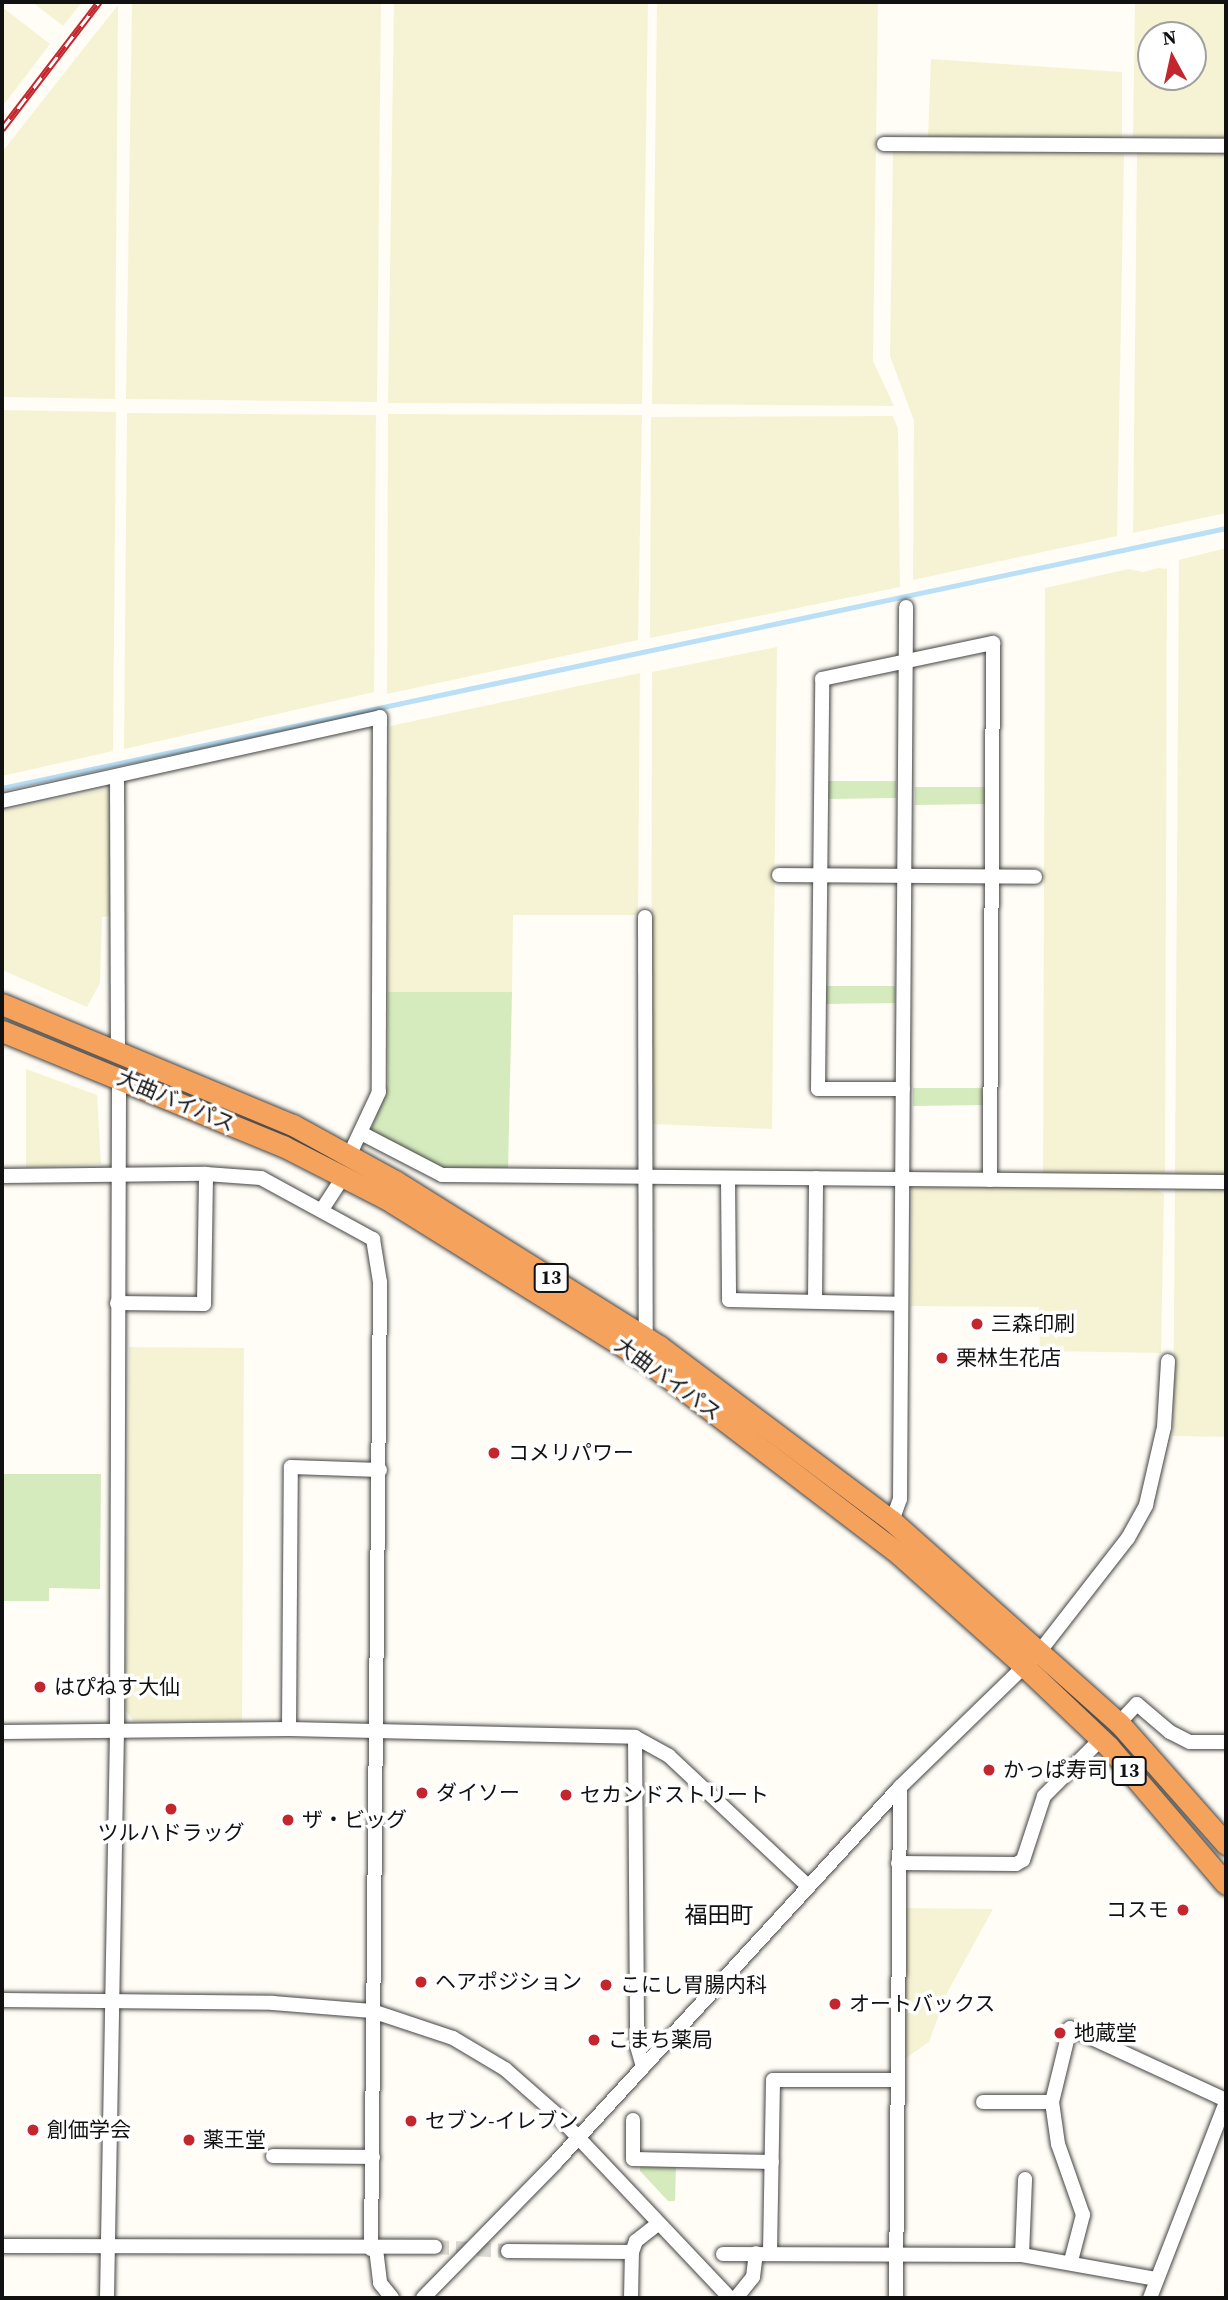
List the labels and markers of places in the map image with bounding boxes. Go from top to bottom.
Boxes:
place label: 三森印刷 [991,1311,1075,1337]
marker: 三森印刷 [969,1316,985,1332]
place label: 栗林生花店 [956,1345,1061,1371]
marker: 栗林生花店 [934,1350,950,1366]
place label: コメリパワー [508,1440,634,1466]
marker: コメリパワー [486,1445,502,1461]
place label: はぴねす大仙 [54,1674,180,1700]
marker: はぴねす大仙 [32,1679,48,1695]
place label: かっぱ寿司 [1003,1757,1108,1783]
marker: かっぱ寿司 [981,1762,997,1778]
place label: ダイソー [436,1780,520,1806]
place label: セカンドストリート [580,1782,769,1808]
marker: ダイソー [414,1785,430,1801]
marker: セカンドストリート [558,1787,574,1803]
marker: ツルハドラッグ [163,1801,179,1817]
place label: ザ・ビッグ [302,1807,407,1833]
marker: ザ・ビッグ [280,1812,296,1828]
place label: ツルハドラッグ [98,1820,244,1846]
place label: コスモ [1106,1897,1169,1923]
marker: コスモ [1175,1902,1191,1918]
place label: ヘアポジション [435,1969,582,1995]
place label: こにし胃腸内科 [620,1972,767,1998]
marker: ヘアポジション [413,1974,429,1990]
marker: こにし胃腸内科 [598,1977,614,1993]
place label: オートバックス [849,1991,996,2017]
marker: オートバックス [827,1996,843,2012]
place label: 地蔵堂 [1074,2020,1137,2046]
marker: 地蔵堂 [1052,2025,1068,2041]
place label: こまち薬局 [608,2027,713,2053]
marker: こまち薬局 [586,2032,602,2048]
place label: セブン-イレブン [425,2108,579,2134]
marker: セブン-イレブン [403,2113,419,2129]
place label: 創価学会 [47,2117,131,2143]
marker: 創価学会 [25,2122,41,2138]
place label: 薬王堂 [203,2127,266,2153]
marker: 薬王堂 [181,2132,197,2148]

